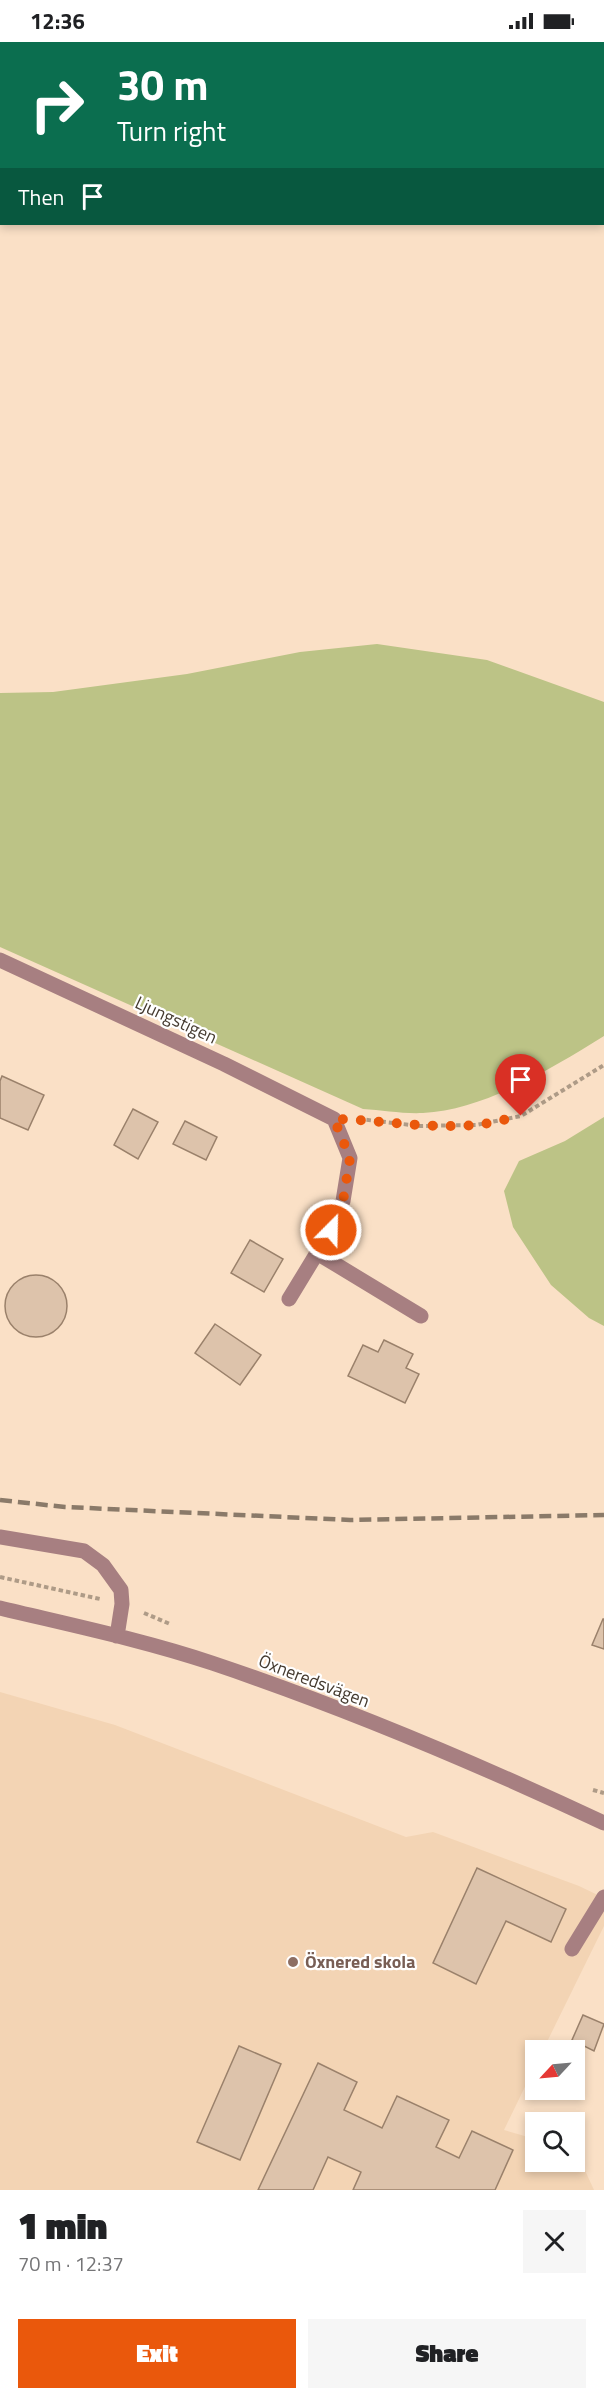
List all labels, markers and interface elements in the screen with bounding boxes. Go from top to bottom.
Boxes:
text: 12:36 [30,4,85,38]
text: 30 m [117,52,209,116]
icon: right [18,66,96,144]
text: Turn right [117,110,226,151]
text: Then [18,180,64,214]
icon: arrive [76,180,109,213]
street label: Ljungstigen [131,989,222,1050]
pin [495,1054,546,1116]
icon: arrive [504,1063,537,1096]
position arrow [299,1198,363,1262]
street label: Öxneredsvägen [255,1647,374,1714]
place label: Öxnered skola [305,1948,415,1975]
marker: Öxnered skola [286,1955,300,1969]
north arrow [525,2040,585,2100]
map controls [525,2040,585,2172]
button: search [525,2112,585,2172]
text: 1 min [18,2198,107,2253]
button: close [523,2210,586,2273]
text: 70 m · 12:37 [18,2248,124,2279]
button: Exit [18,2319,296,2388]
button: Share [308,2319,586,2388]

